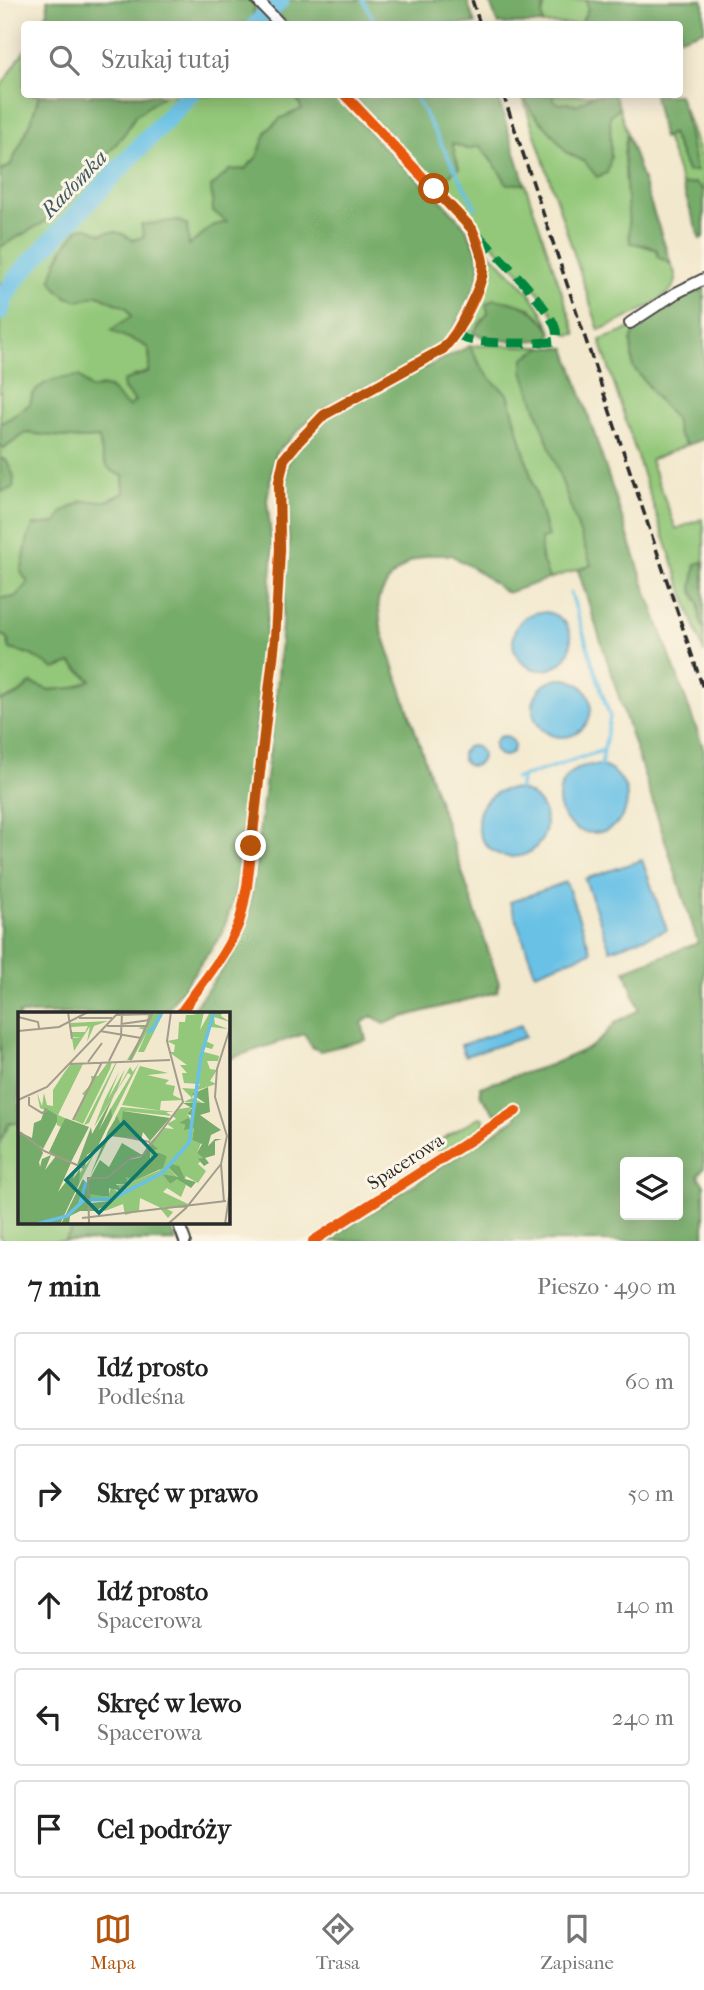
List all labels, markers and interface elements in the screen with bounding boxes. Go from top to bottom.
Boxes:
search box [21,21,683,98]
icon: search [45,41,83,79]
text: Szukaj tutaj [101,44,230,75]
water label: Radomka [35,145,112,224]
route start [418,173,449,204]
route end [235,830,266,861]
inset map [18,1012,229,1224]
street label: Spacerowa [363,1129,448,1195]
map controls [620,1157,683,1220]
button: layers [620,1157,683,1220]
text: 7 min [28,1269,100,1304]
text: Pieszo · 490 m [537,1273,676,1300]
text: Idź prosto [97,1352,208,1383]
icon: ahead [30,1362,68,1400]
text: 60 m [625,1368,674,1395]
text: Podleśna [97,1383,185,1410]
icon: right [30,1474,68,1512]
text: Skręć w prawo [97,1478,258,1509]
text: 50 m [627,1480,674,1507]
text: Idź prosto [97,1576,208,1607]
icon: ahead [30,1586,68,1624]
text: 140 m [615,1592,674,1619]
text: Spacerowa [97,1607,202,1634]
text: Skręć w lewo [97,1688,241,1719]
icon: left [30,1698,68,1736]
text: 240 m [612,1704,674,1731]
text: Spacerowa [97,1719,202,1746]
icon: arrive [30,1810,68,1848]
text: Cel podróży [97,1814,231,1845]
tab: Mapa [90,1910,135,1974]
tab: Trasa [316,1910,360,1974]
tab: Zapisane [540,1910,614,1974]

